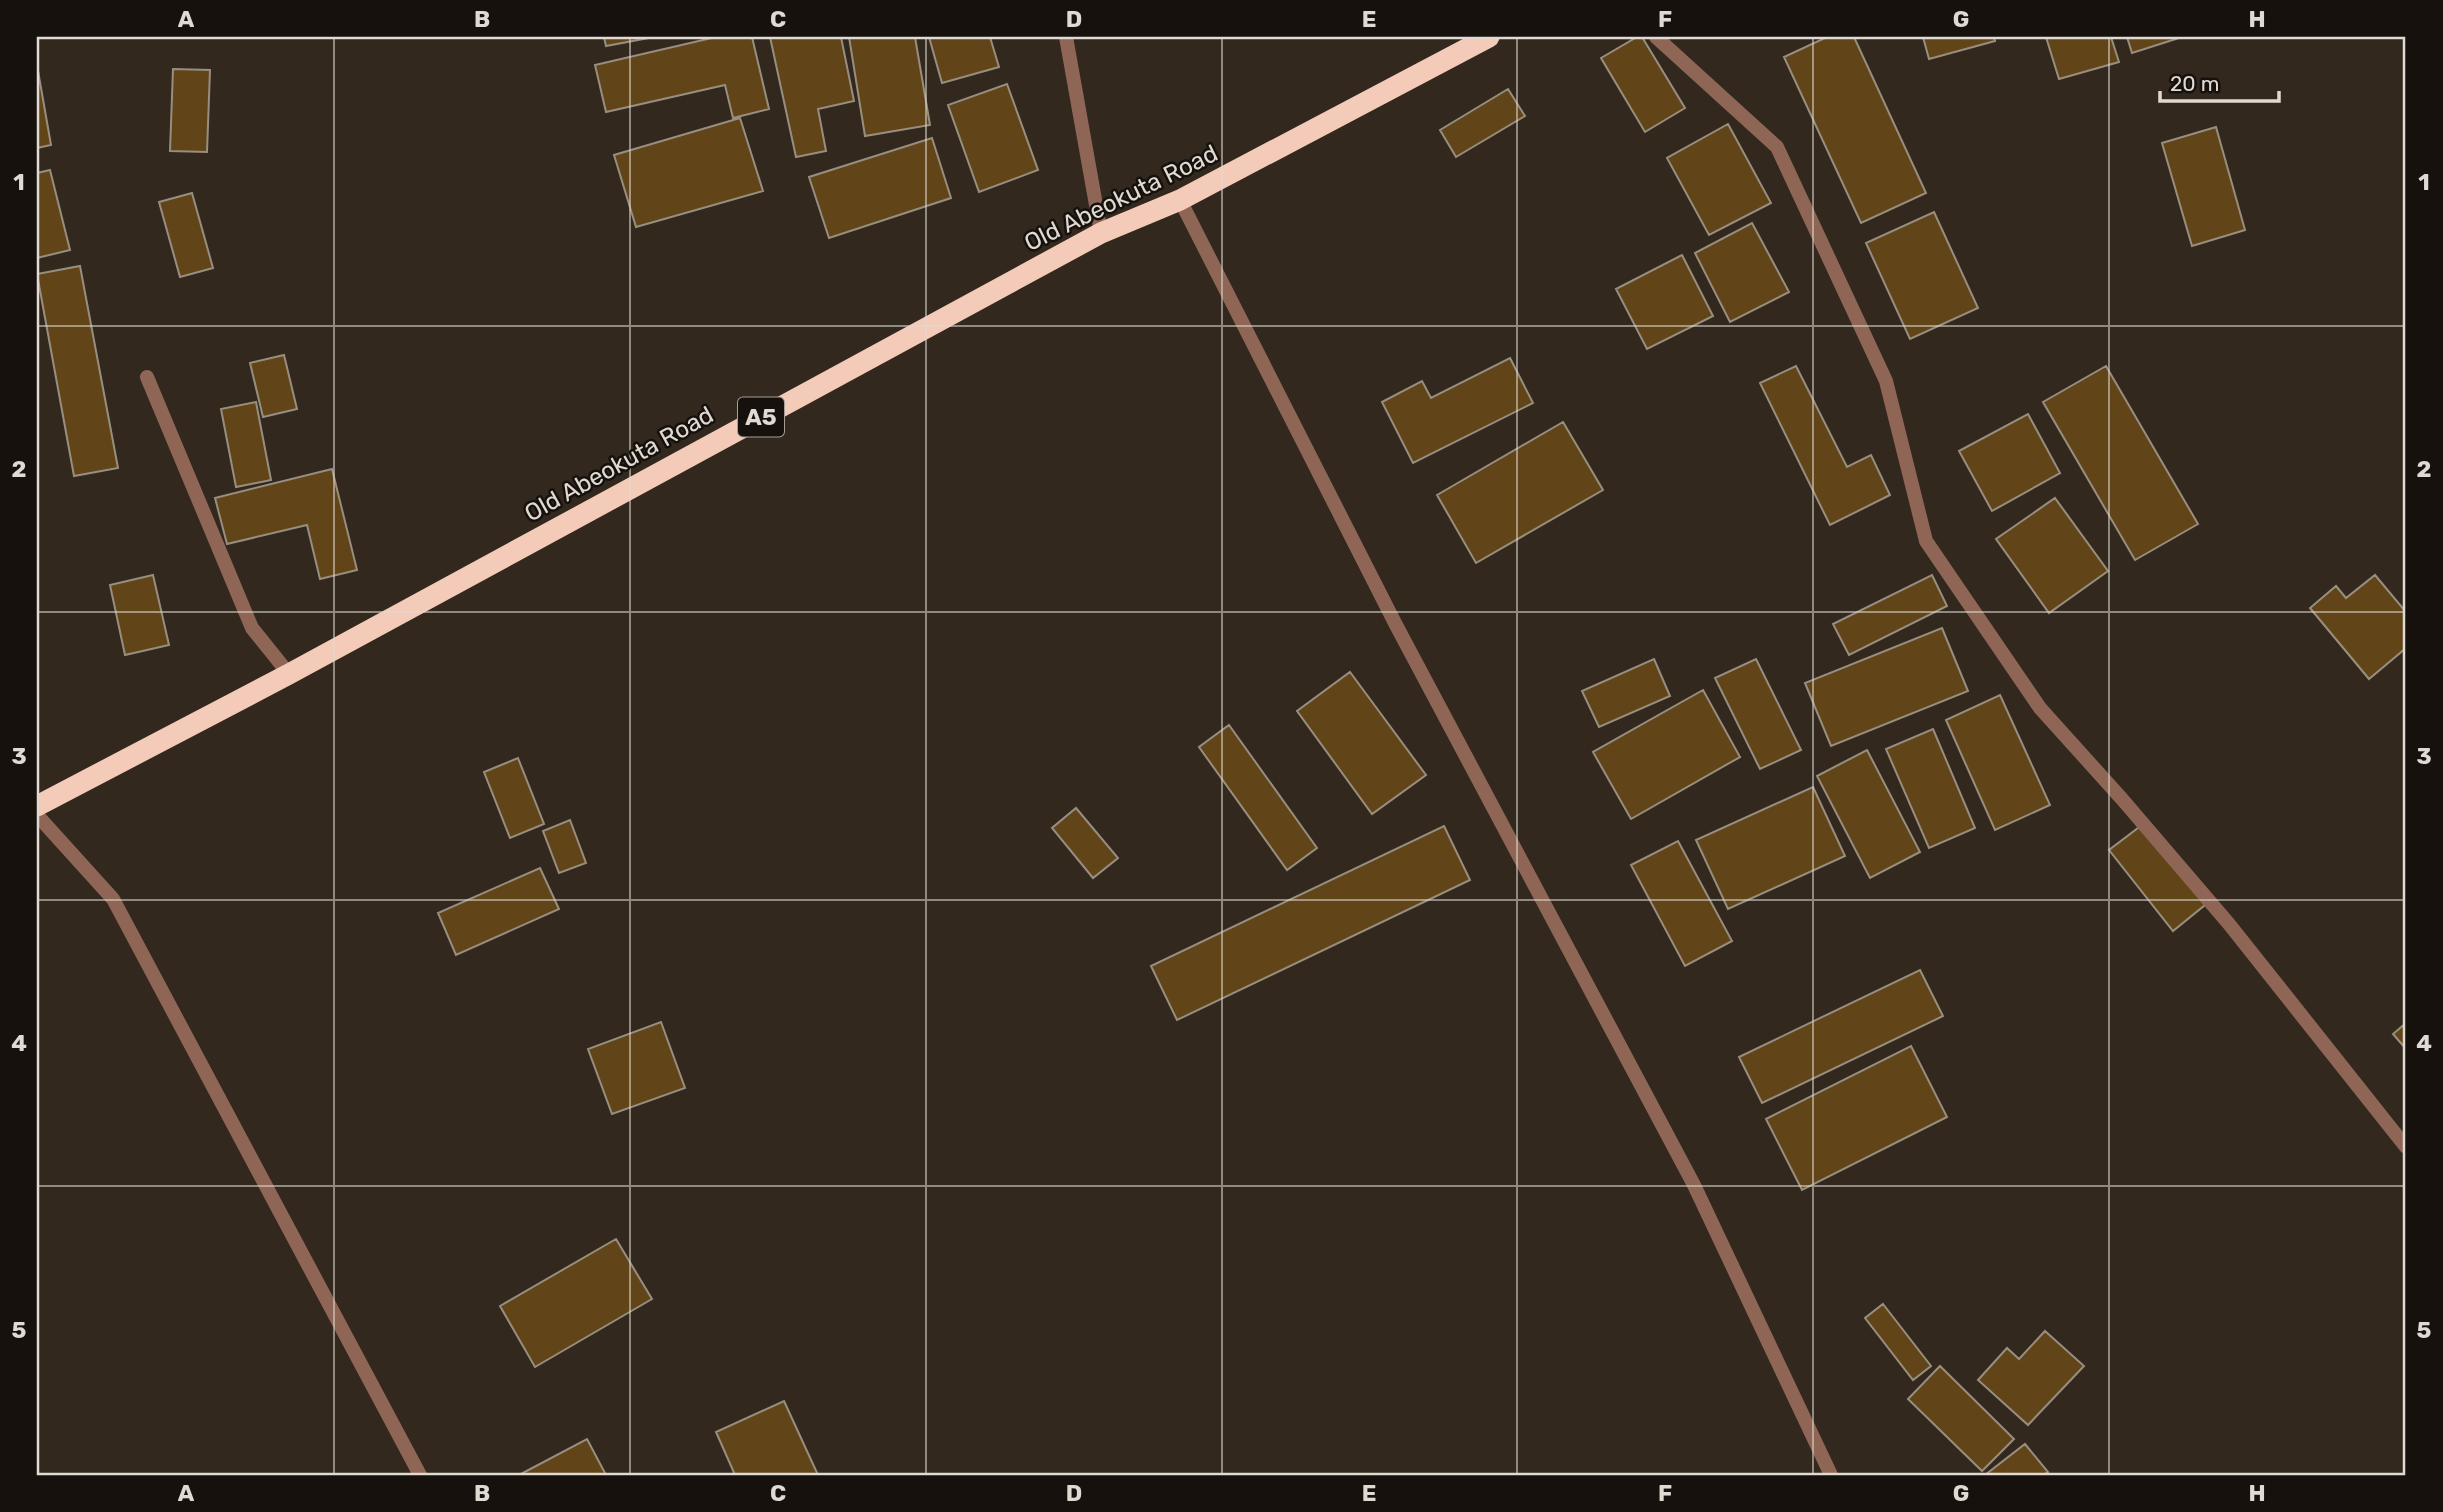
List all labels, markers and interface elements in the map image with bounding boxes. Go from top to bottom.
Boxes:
text: A [178,5,195,33]
text: B [474,5,490,33]
text: C [770,5,786,33]
text: D [1066,5,1082,33]
text: E [1362,5,1376,33]
text: F [1658,5,1672,33]
text: G [1953,5,1969,33]
text: H [2248,5,2266,33]
scale bar [2160,60,2278,104]
text: 20 m [2170,71,2219,96]
street label: Old Abeokuta Road [1020,139,1222,257]
text: 1 [13,168,25,196]
text: 1 [2418,168,2430,196]
road number: A5 [738,398,784,436]
street label: Old Abeokuta Road [520,401,718,527]
text: 2 [12,455,26,483]
text: 2 [2417,455,2431,483]
text: 3 [11,742,27,770]
text: 3 [2416,742,2432,770]
text: 4 [11,1029,27,1057]
text: 4 [2416,1029,2432,1057]
text: 5 [12,1316,27,1344]
text: 5 [2417,1316,2432,1344]
text: A [178,1479,195,1507]
text: B [474,1479,490,1507]
text: C [770,1479,786,1507]
text: D [1066,1479,1082,1507]
text: E [1362,1479,1376,1507]
text: F [1658,1479,1672,1507]
text: G [1953,1479,1969,1507]
text: H [2248,1479,2266,1507]

